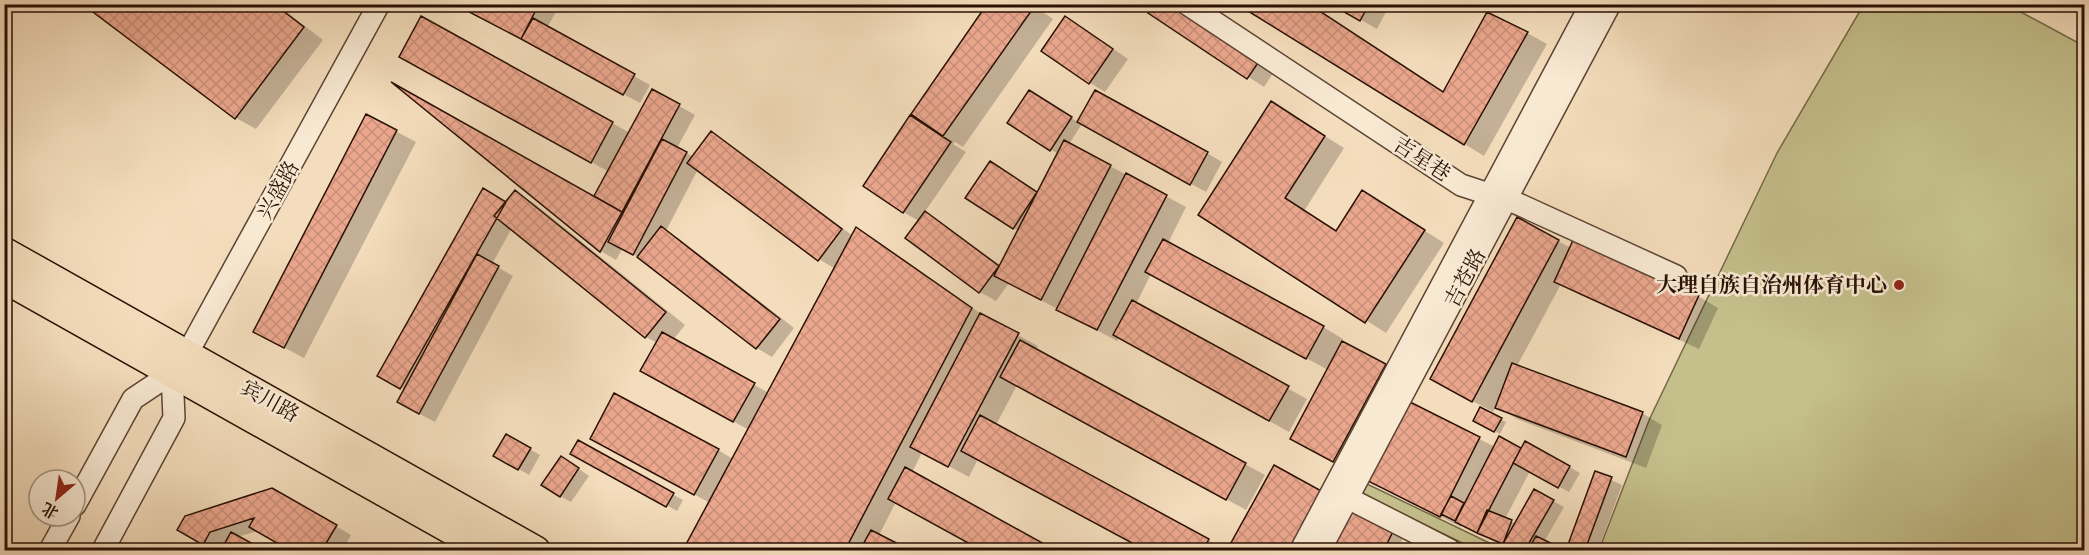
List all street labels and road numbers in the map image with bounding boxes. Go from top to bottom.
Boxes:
street label: 吉星巷 [1389,131,1455,187]
street label: 兴盛路 [251,156,305,224]
street label: 吉苍路 [1439,244,1491,312]
street label: 宾川路 [236,374,304,428]

